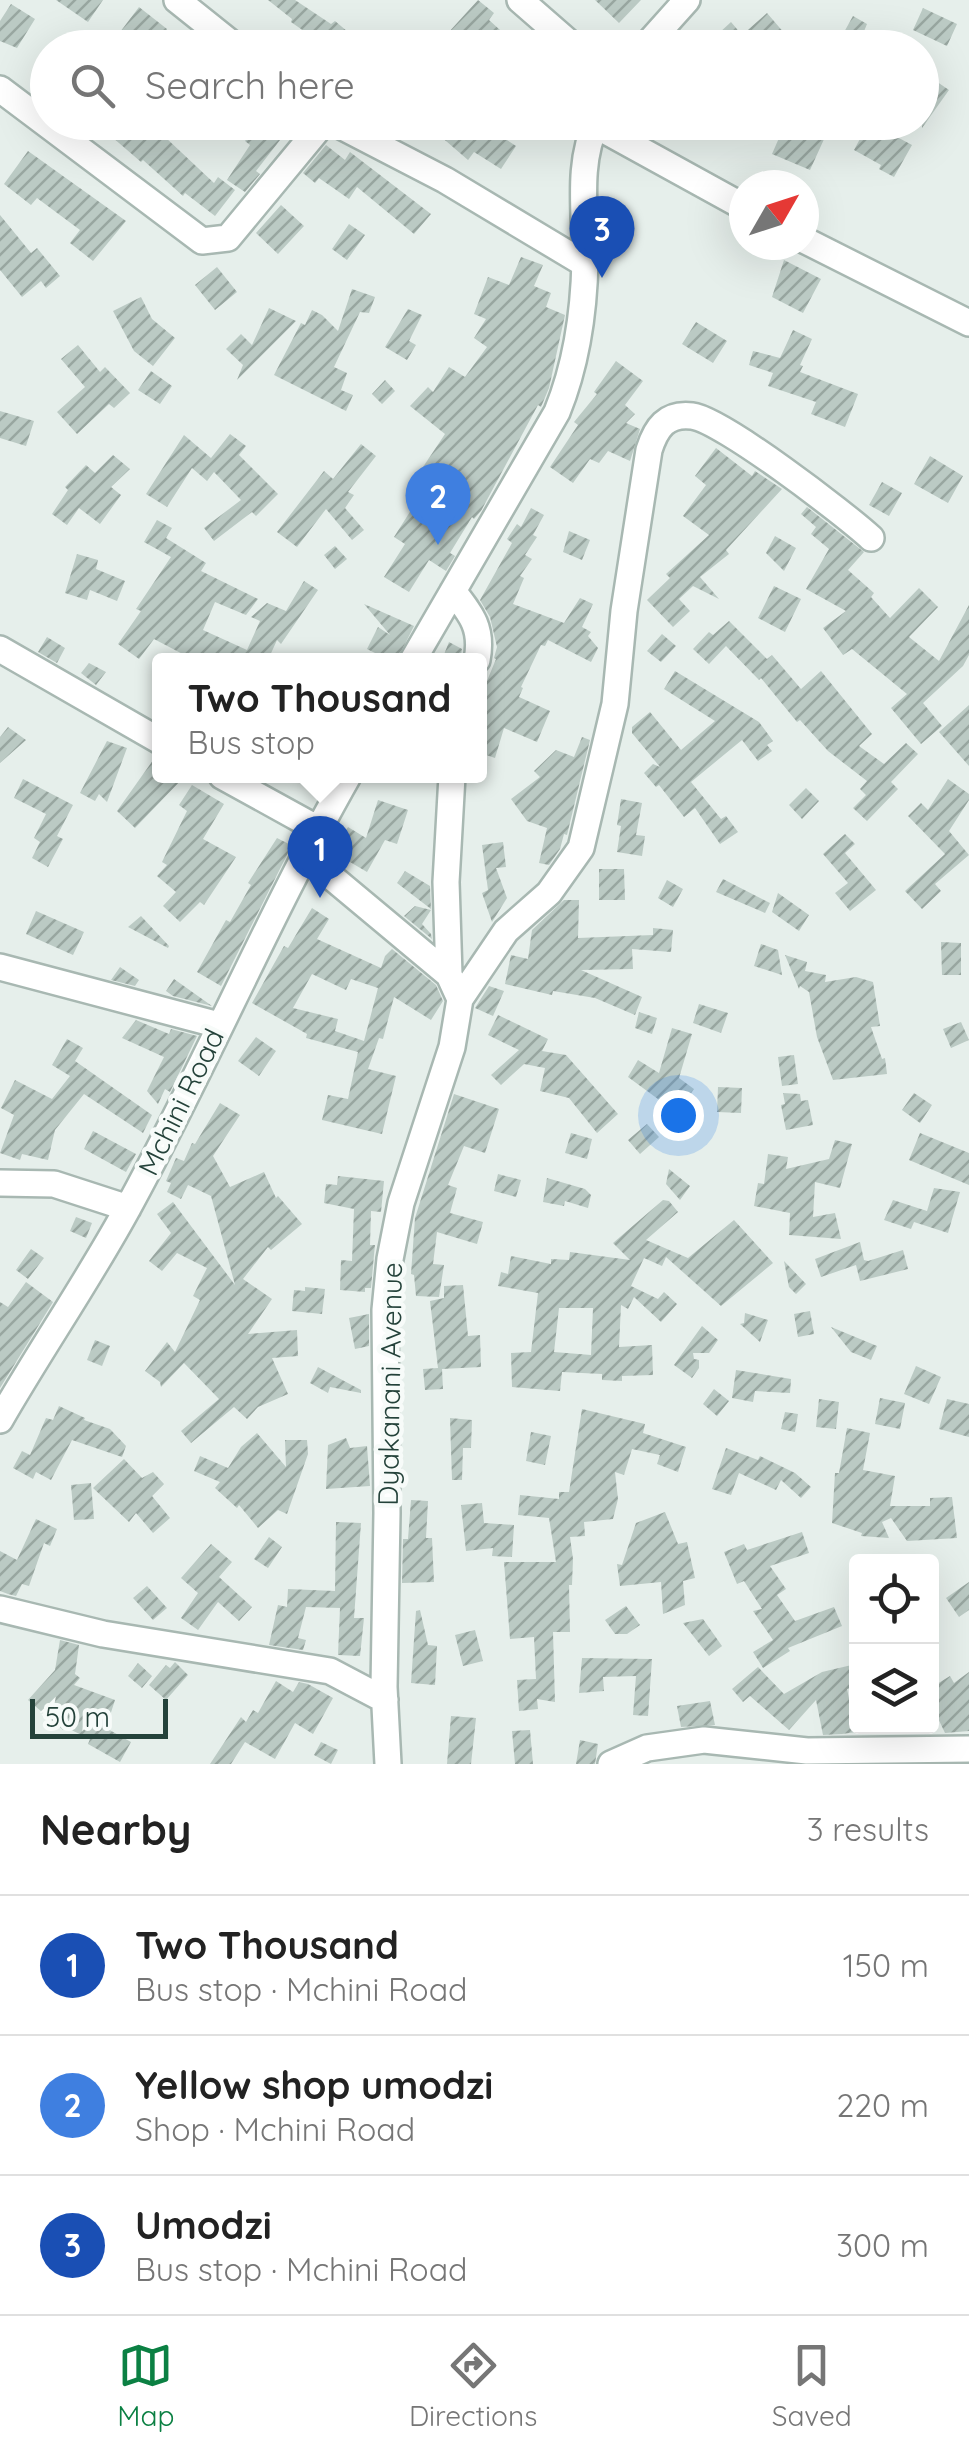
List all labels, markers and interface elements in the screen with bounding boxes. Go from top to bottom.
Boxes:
search box [30,30,939,140]
icon: search [65,58,120,113]
text: Search here [145,61,355,109]
north arrow [729,170,819,260]
pin: 3 [570,196,634,278]
pin: 2 [406,462,470,545]
popup [152,653,487,783]
text: Two Thousand [188,674,451,722]
text: Bus stop [188,722,315,762]
pin: 1 [288,816,352,898]
street label: Mchini Road [130,1023,231,1181]
your location [653,1090,704,1141]
street label: Dyakanani Avenue [370,1262,409,1506]
map controls [849,1554,939,1734]
button: locate [849,1554,939,1644]
button: layers [849,1644,939,1734]
scale bar [30,1694,168,1738]
text: 50 m [45,1699,110,1734]
text: Nearby [40,1803,191,1856]
text: 3 results [807,1809,929,1849]
text: Two Thousand [135,1921,399,1969]
text: 1 [66,1945,79,1985]
text: 150 m [843,1945,929,1985]
text: Bus stop · Mchini Road [135,1969,467,2009]
text: Yellow shop umodzi [135,2061,493,2109]
text: 2 [63,2085,82,2125]
text: 220 m [837,2085,929,2125]
text: Shop · Mchini Road [135,2109,415,2149]
text: Umodzi [135,2201,272,2249]
text: 3 [64,2225,81,2265]
text: 300 m [836,2225,929,2265]
text: Bus stop · Mchini Road [135,2249,467,2289]
tab: Map [117,2338,174,2433]
tab: Directions [409,2338,537,2433]
tab: Saved [772,2338,852,2433]

